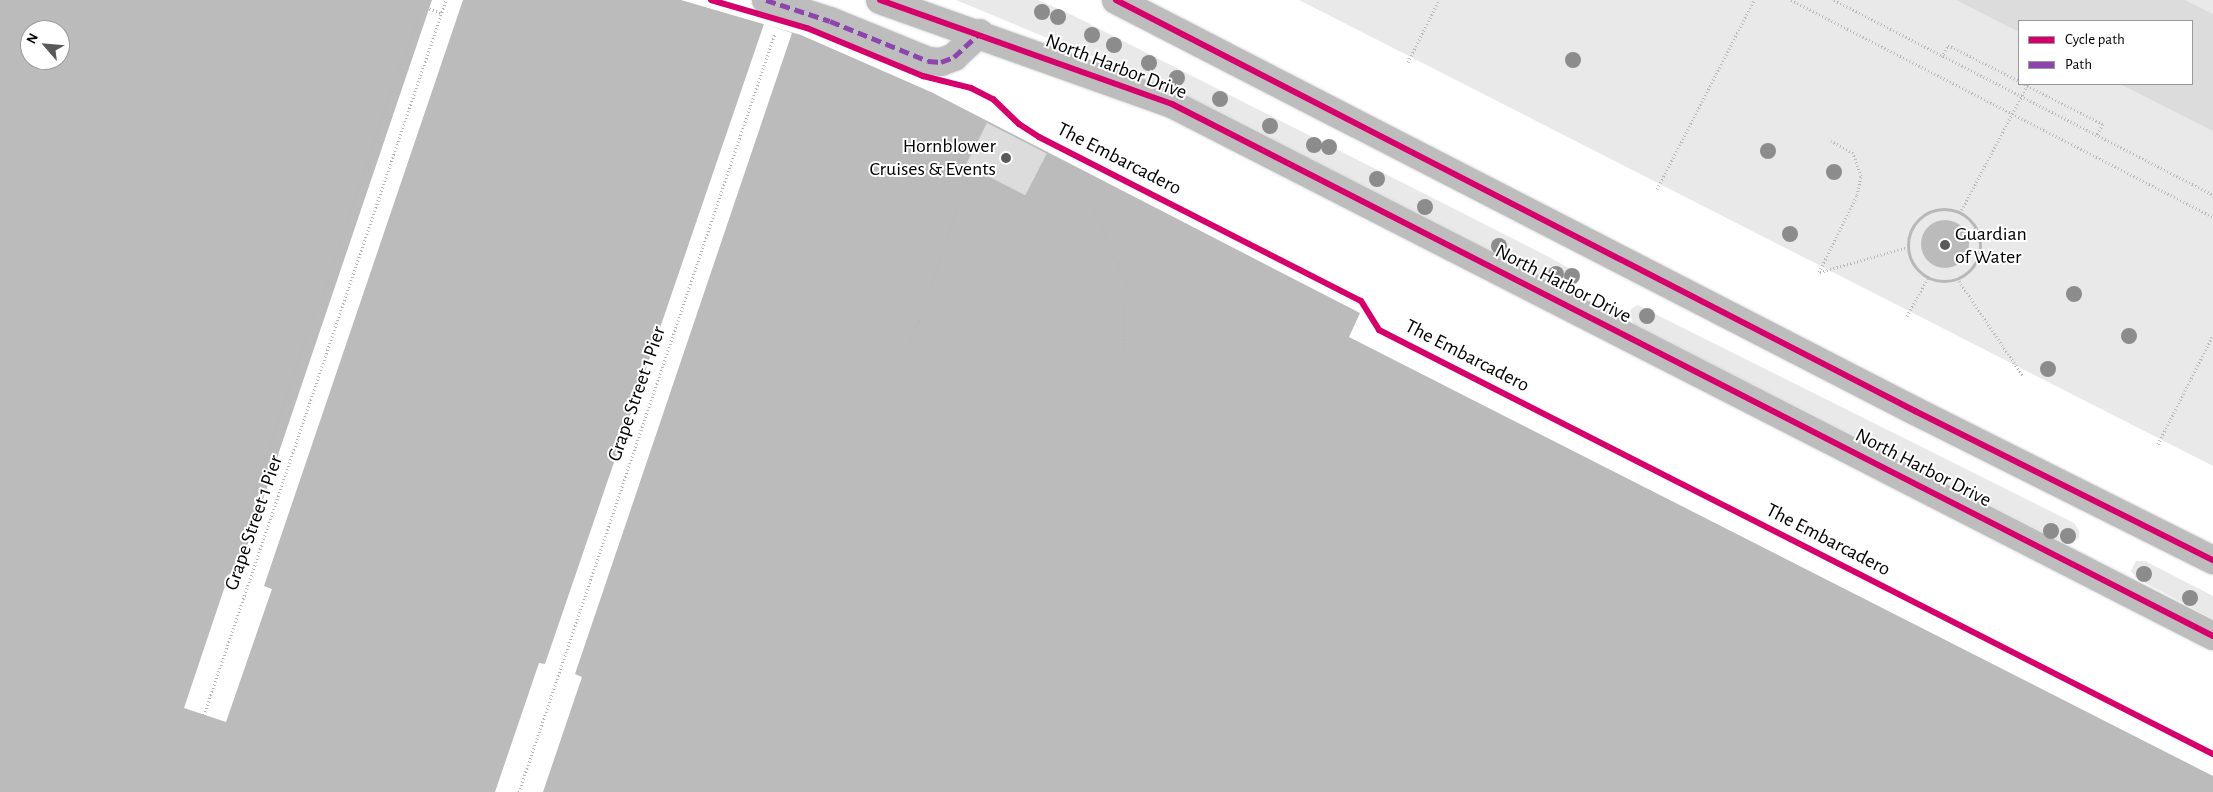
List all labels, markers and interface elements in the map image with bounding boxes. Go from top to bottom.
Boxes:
north arrow [20,20,70,70]
legend [2018,20,2193,85]
street label: North Harbor Drive [1042,29,1190,105]
text: N [24,31,41,46]
text: Cycle path [2065,32,2125,47]
text: Path [2065,57,2092,72]
street label: The Embarcadero [1053,117,1185,201]
place label: Hornblower Cruises & Events [869,134,996,181]
marker: Hornblower Cruises & Events [1000,152,1012,164]
place label: Guardian of Water [1955,222,2027,269]
street label: North Harbor Drive [1491,239,1635,329]
marker: Guardian of Water [1939,239,1951,251]
street label: The Embarcadero [1401,314,1533,398]
street label: Grape Street 1 Pier [603,323,671,465]
street label: North Harbor Drive [1851,423,1995,513]
street label: Grape Street 1 Pier [220,452,288,594]
street label: The Embarcadero [1762,498,1894,582]

